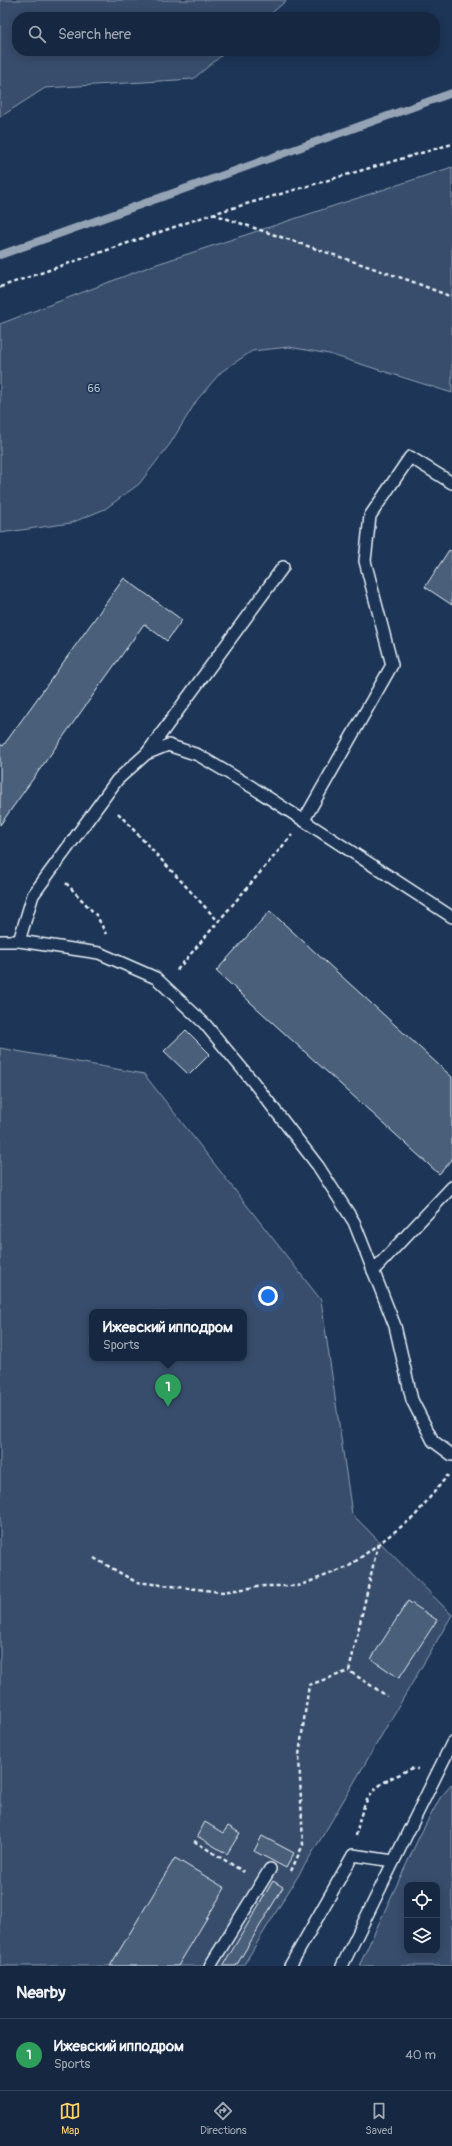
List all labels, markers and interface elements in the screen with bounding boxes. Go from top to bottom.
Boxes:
search box [12,12,440,56]
icon: search [26,23,48,45]
text: Search here [58,25,131,44]
park label: 66 [88,382,100,395]
your location [258,1286,278,1306]
popup [89,1309,247,1361]
text: Ижевский ипподром [103,1318,233,1337]
text: Sports [103,1337,139,1353]
pin: 1 [155,1374,181,1407]
map controls [404,1882,440,1954]
button: locate [404,1882,440,1918]
button: layers [404,1918,440,1954]
text: Nearby [16,1982,65,2003]
text: Ижевский ипподром [54,2037,184,2056]
text: 1 [26,2047,32,2063]
text: 40 m [405,2047,436,2063]
text: Sports [54,2056,90,2072]
tab: Map [59,2100,81,2137]
tab: Directions [200,2100,247,2137]
tab: Saved [365,2100,393,2137]

